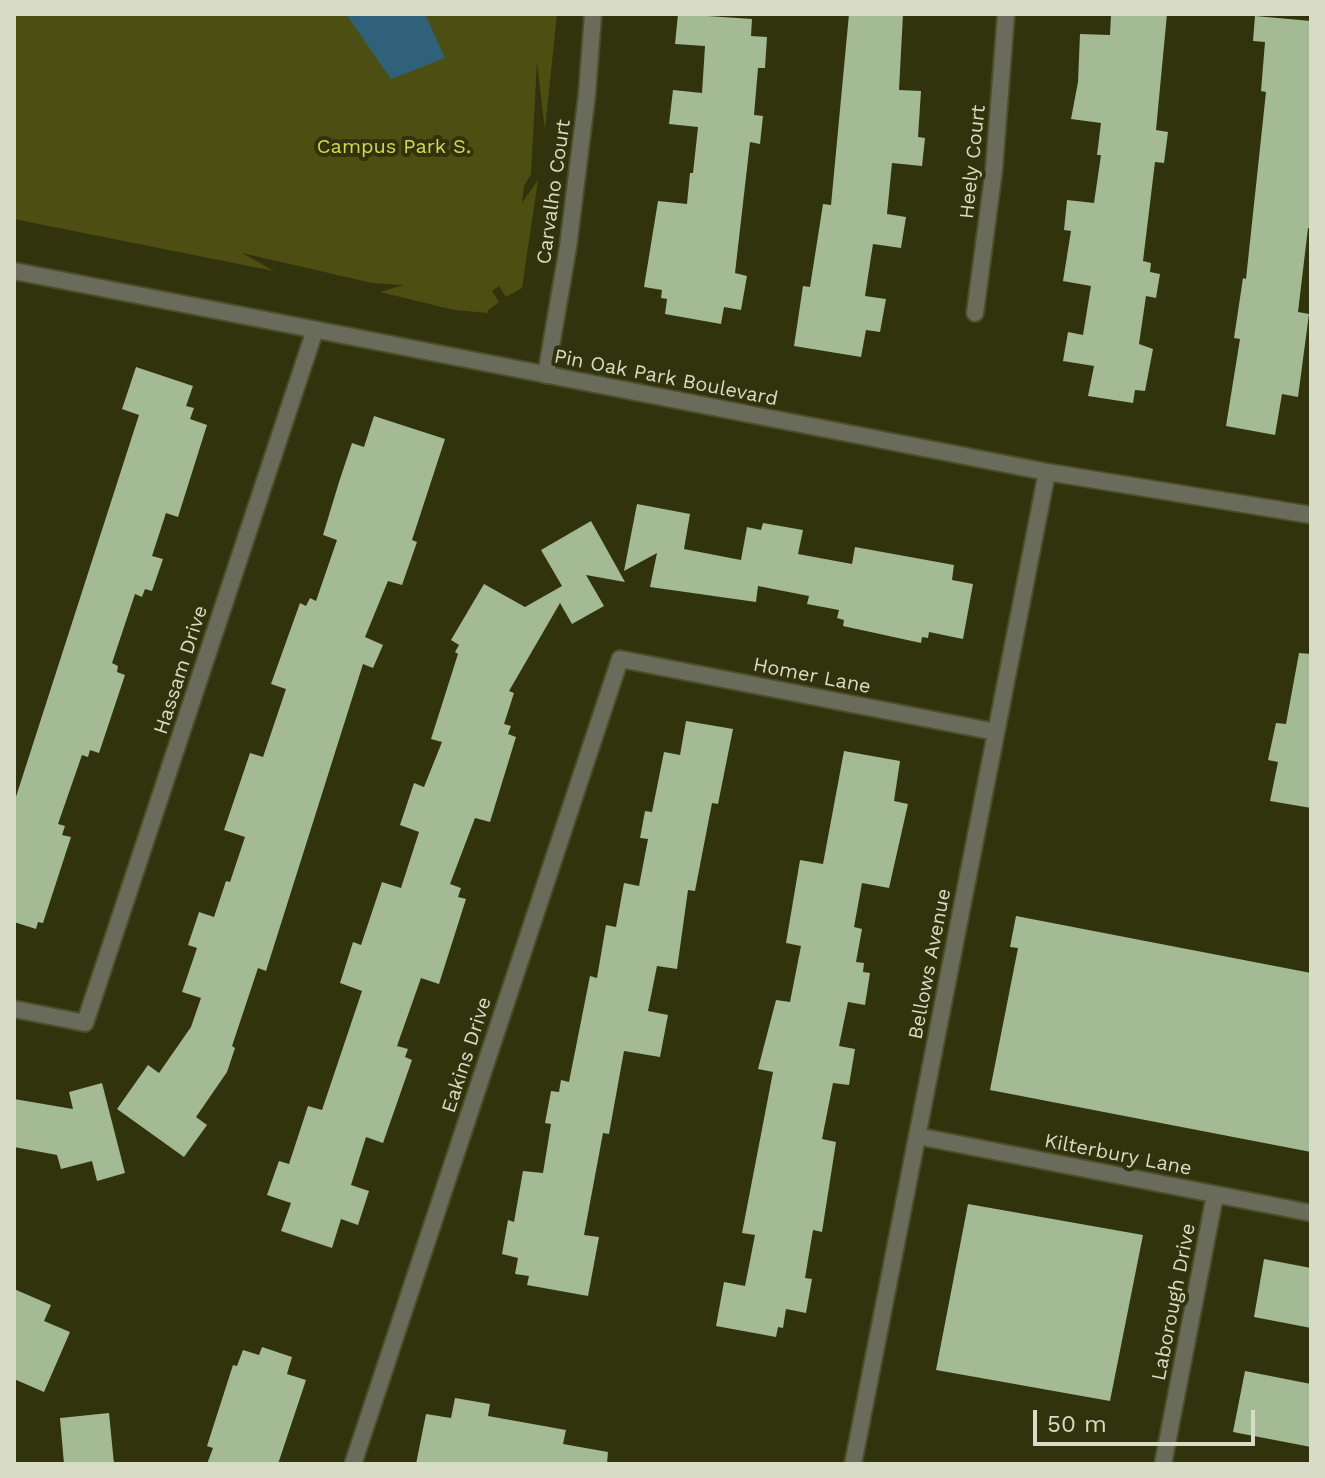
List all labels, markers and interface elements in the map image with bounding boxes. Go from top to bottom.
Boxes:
street label: Heely Court [955,104,991,220]
street label: Carvalho Court [532,118,576,266]
park label: Campus Park S. [317,135,471,159]
street label: Pin Oak Park Boulevard [552,345,780,411]
street label: Hassam Drive [149,603,213,737]
street label: Homer Lane [751,653,873,699]
street label: Bellows Avenue [904,887,956,1041]
street label: Eakins Drive [437,994,497,1116]
street label: Kilterbury Lane [1042,1129,1194,1181]
street label: Laborough Drive [1147,1221,1201,1383]
scale bar [1037,1394,1259,1444]
text: 50 m [1047,1410,1107,1438]

